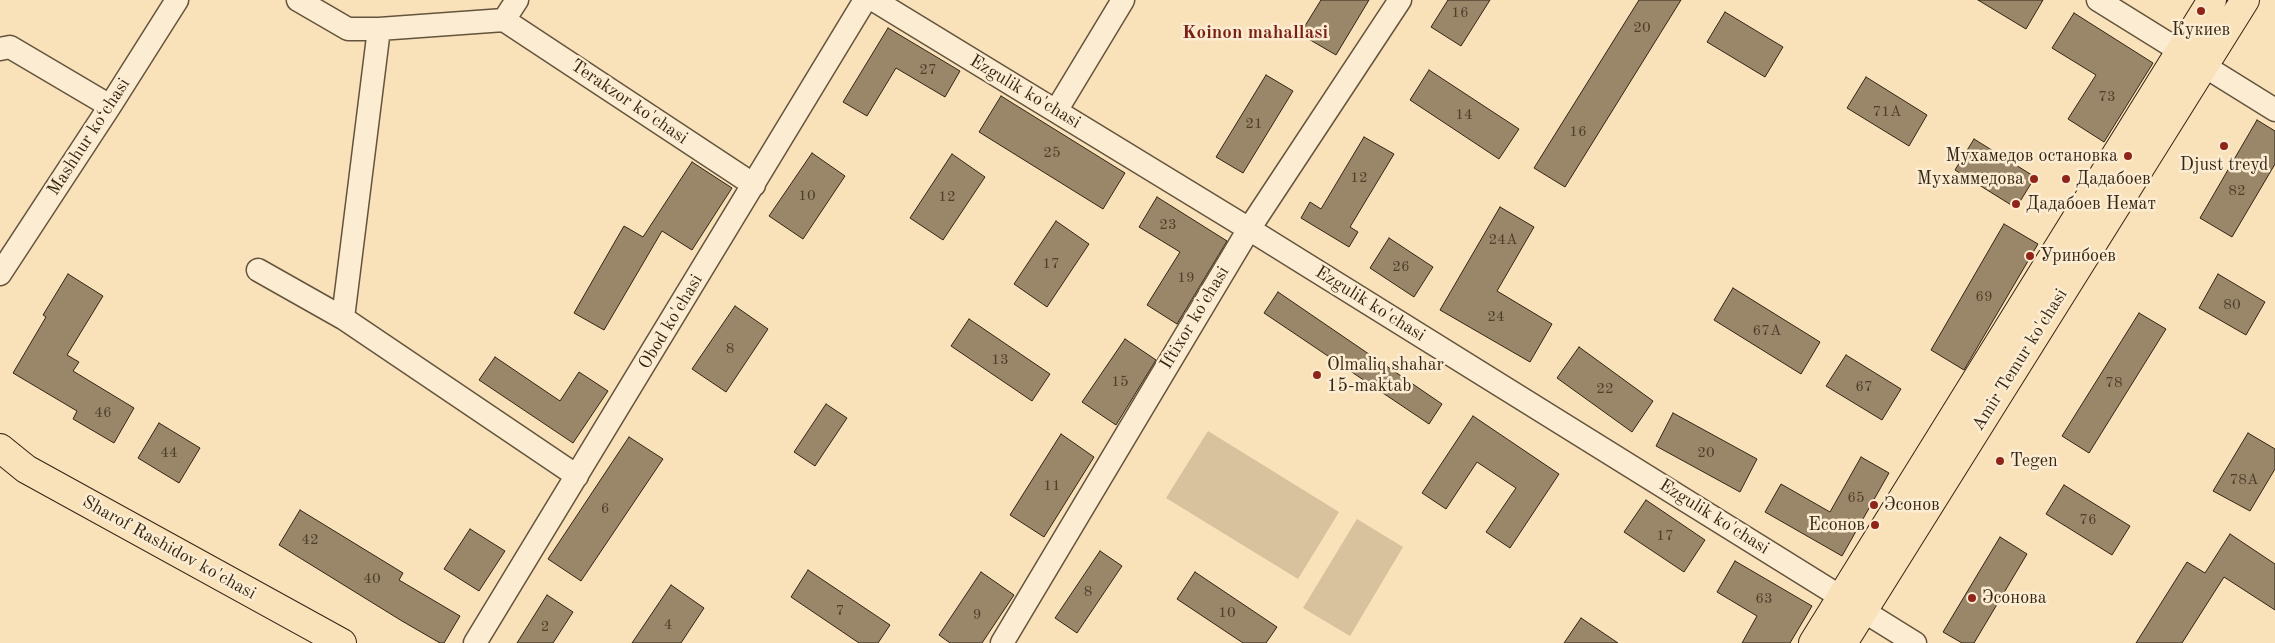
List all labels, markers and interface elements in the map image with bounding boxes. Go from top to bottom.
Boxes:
house number: 16 [1451,4,1469,22]
marker: Кукиев [2195,5,2207,17]
house number: 20 [1633,19,1651,37]
place label: Кукиев [2172,19,2230,41]
district label: Koinon mahallasi [1182,22,1328,44]
street label: Ezgulik ko'chasi [966,50,1084,134]
street label: Terakzor ko'chasi [566,55,692,149]
house number: 27 [919,61,937,79]
street label: Mashhur ko‘chasi [43,74,135,200]
house number: 73 [2098,88,2116,106]
house number: 71А [1873,103,1901,121]
house number: 14 [1455,106,1473,124]
house number: 21 [1245,115,1263,133]
house number: 16 [1569,123,1587,141]
marker: Djust treyd [2218,140,2230,152]
house number: 25 [1043,144,1061,162]
place label: Мухамедов остановка [1946,145,2118,167]
marker: Мухамедов остановка [2122,150,2134,162]
place label: Djust treyd [2180,154,2268,176]
place label: Мухаммедова [1917,168,2024,190]
place label: Дадабоев [2076,168,2151,190]
house number: 12 [1350,169,1368,187]
marker: Мухаммедова [2028,173,2040,185]
marker: Дадабоев [2060,173,2072,185]
house number: 82 [2228,182,2246,200]
house number: 10 [798,187,816,205]
house number: 12 [938,188,956,206]
place label: Дадабоев Немат [2026,193,2156,215]
marker: Дадабоев Немат [2010,198,2022,210]
house number: 23 [1159,216,1177,234]
house number: 24А [1489,231,1517,249]
place label: Уринбоев [2040,245,2116,267]
marker: Уринбоев [2024,250,2036,262]
house number: 17 [1042,255,1060,273]
house number: 26 [1392,258,1410,276]
street label: Ezgulik ko'chasi [1311,262,1429,346]
street label: Iftixor ko'chasi [1156,263,1234,373]
house number: 19 [1177,269,1195,287]
street label: Obod ko'chasi [634,271,708,373]
street label: Amir Temur ko'chasi [1968,285,2072,435]
house number: 69 [1975,288,1993,306]
house number: 80 [2223,296,2241,314]
house number: 24 [1487,308,1505,326]
house number: 67А [1753,322,1781,340]
house number: 8 [726,340,734,358]
house number: 13 [991,351,1009,369]
place label: Olmaliq shahar 15-maktab [1327,354,1444,396]
marker: Olmaliq shahar 15-maktab [1311,369,1323,381]
house number: 15 [1111,373,1129,391]
house number: 78 [2105,374,2123,392]
house number: 67 [1855,378,1873,396]
house number: 22 [1596,380,1614,398]
house number: 46 [94,404,112,422]
house number: 44 [160,444,178,462]
house number: 20 [1697,444,1715,462]
place label: Tegen [2010,450,2058,472]
marker: Tegen [1994,455,2006,467]
house number: 78А [2230,471,2258,489]
street label: Ezgulik ko'chasi [1655,475,1773,559]
house number: 11 [1043,477,1061,495]
house number: 65 [1847,489,1865,507]
street label: Sharof Rashidov ko'chasi [78,491,260,605]
place label: Эсонов [1884,494,1940,516]
marker: Эсонов [1868,499,1880,511]
house number: 6 [601,500,609,518]
house number: 76 [2079,511,2097,529]
place label: Есонов [1808,514,1865,536]
marker: Есонов [1869,519,1881,531]
house number: 17 [1656,527,1674,545]
house number: 42 [301,531,319,549]
house number: 40 [363,570,381,588]
house number: 8 [1084,583,1092,601]
place label: Эсонова [1982,587,2047,609]
house number: 63 [1755,590,1773,608]
marker: Эсонова [1966,592,1978,604]
house number: 7 [836,602,844,620]
house number: 10 [1218,604,1236,622]
house number: 9 [973,606,981,624]
house number: 4 [664,616,672,634]
house number: 2 [541,618,549,636]

